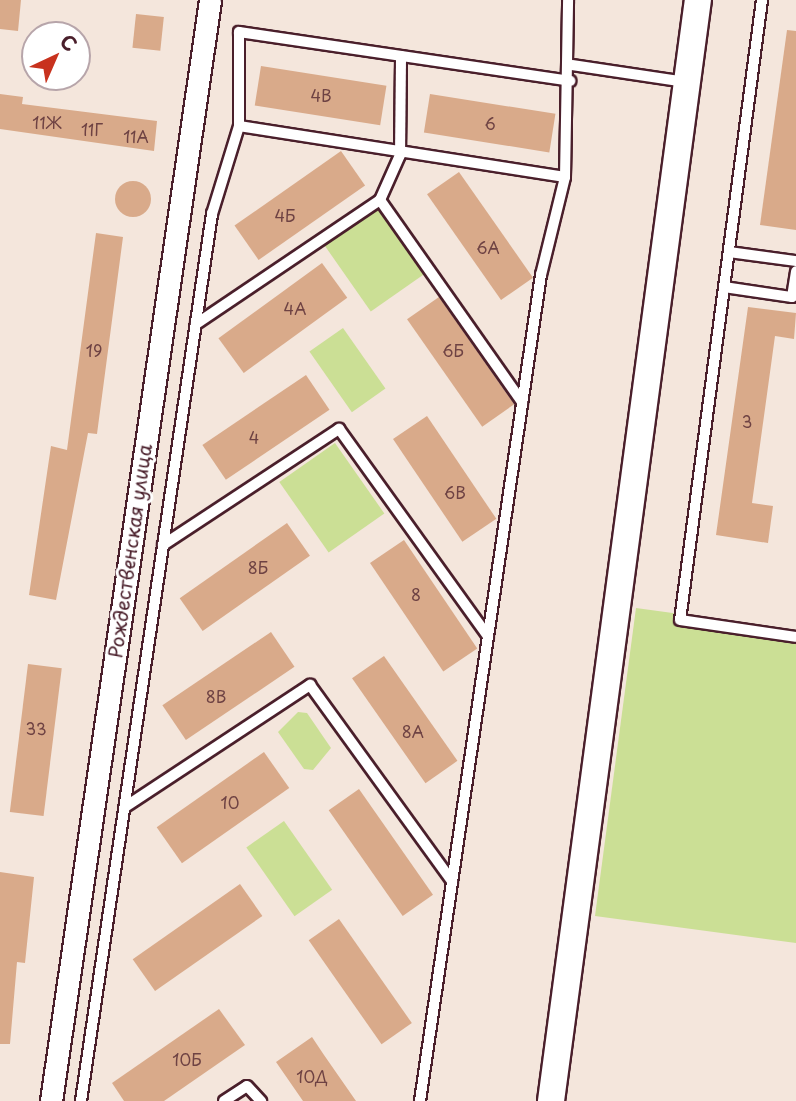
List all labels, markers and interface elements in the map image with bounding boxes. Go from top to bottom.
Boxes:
north arrow [21,21,91,91]
text: С [54,27,84,57]
house number: 4В [310,85,332,105]
house number: 11Ж [32,112,62,132]
house number: 6 [484,113,496,133]
house number: 11Г [81,119,103,139]
house number: 11А [123,126,149,146]
house number: 4Б [275,205,295,225]
house number: 6А [476,237,500,257]
house number: 4А [284,298,306,318]
house number: 19 [86,340,102,360]
house number: 6Б [442,340,464,360]
house number: 3 [742,411,752,431]
house number: 4 [249,427,259,447]
street label: Рождественская улица [104,442,156,660]
house number: 6В [444,482,466,502]
house number: 8Б [248,557,268,577]
house number: 8 [411,584,421,604]
house number: 8В [206,686,226,706]
house number: 33 [25,718,47,738]
house number: 8А [402,721,424,741]
house number: 10 [221,792,239,812]
house number: 10Б [172,1049,202,1069]
house number: 10Д [296,1066,328,1086]

